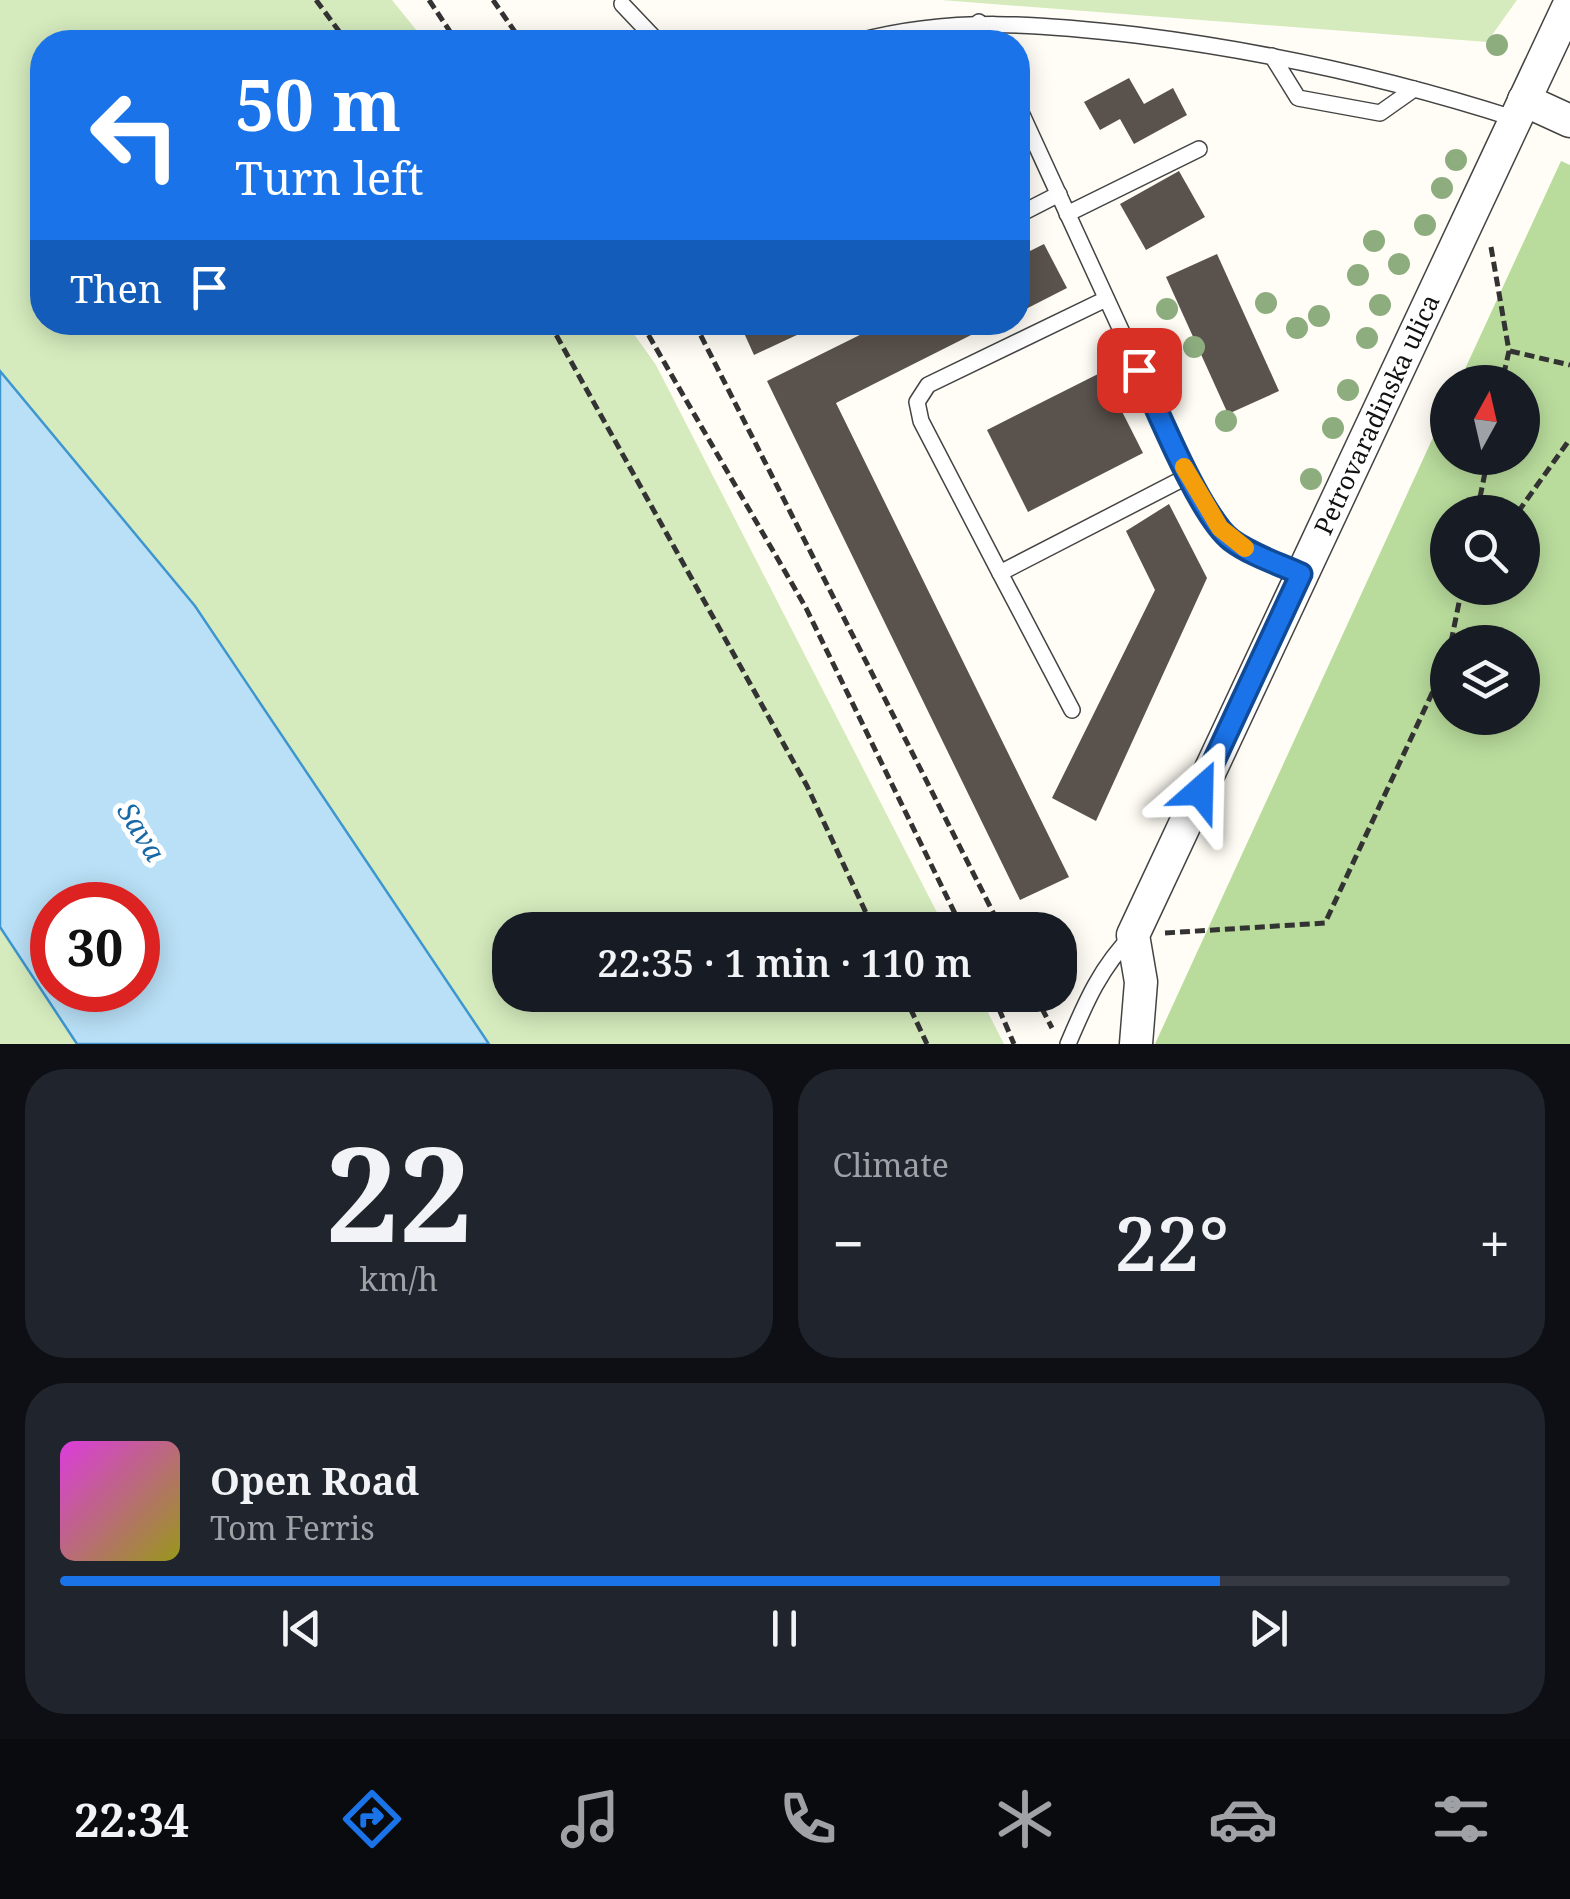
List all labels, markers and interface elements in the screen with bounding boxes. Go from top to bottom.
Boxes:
text: 50 m [235,56,401,152]
icon: left [70,70,200,200]
text: Turn left [235,147,424,208]
icon: arrive [182,260,237,315]
text: Then [70,262,162,314]
street label: Petrovaradinska ulica [1305,288,1447,540]
pin [1097,328,1182,413]
icon: arrive [1112,343,1167,398]
north arrow [1430,365,1540,475]
map controls [1430,365,1540,735]
button: search [1430,495,1540,605]
button: layers [1430,625,1540,735]
position arrow [1148,739,1252,843]
water label: Sava [109,794,175,868]
speed limit sign: 30 [30,882,160,1012]
text: 22:35 · 1 min · 110 m [597,936,972,988]
text: 22 [325,1103,472,1280]
text: Climate [833,1143,949,1186]
text: 22° [1115,1191,1229,1293]
text: − [833,1205,864,1280]
text: + [1479,1205,1510,1280]
text: km/h [360,1257,438,1300]
text: Open Road [210,1454,419,1506]
text: Tom Ferris [210,1506,375,1549]
icon: previous [274,1601,329,1656]
icon: pause [757,1601,812,1656]
icon: next [1241,1601,1296,1656]
icon: directions [337,1784,407,1854]
icon: music [555,1784,625,1854]
icon: phone [773,1784,843,1854]
icon: climate [990,1784,1060,1854]
icon: car [1208,1784,1278,1854]
icon: filters [1426,1784,1496,1854]
text: 22:34 [74,1789,189,1850]

